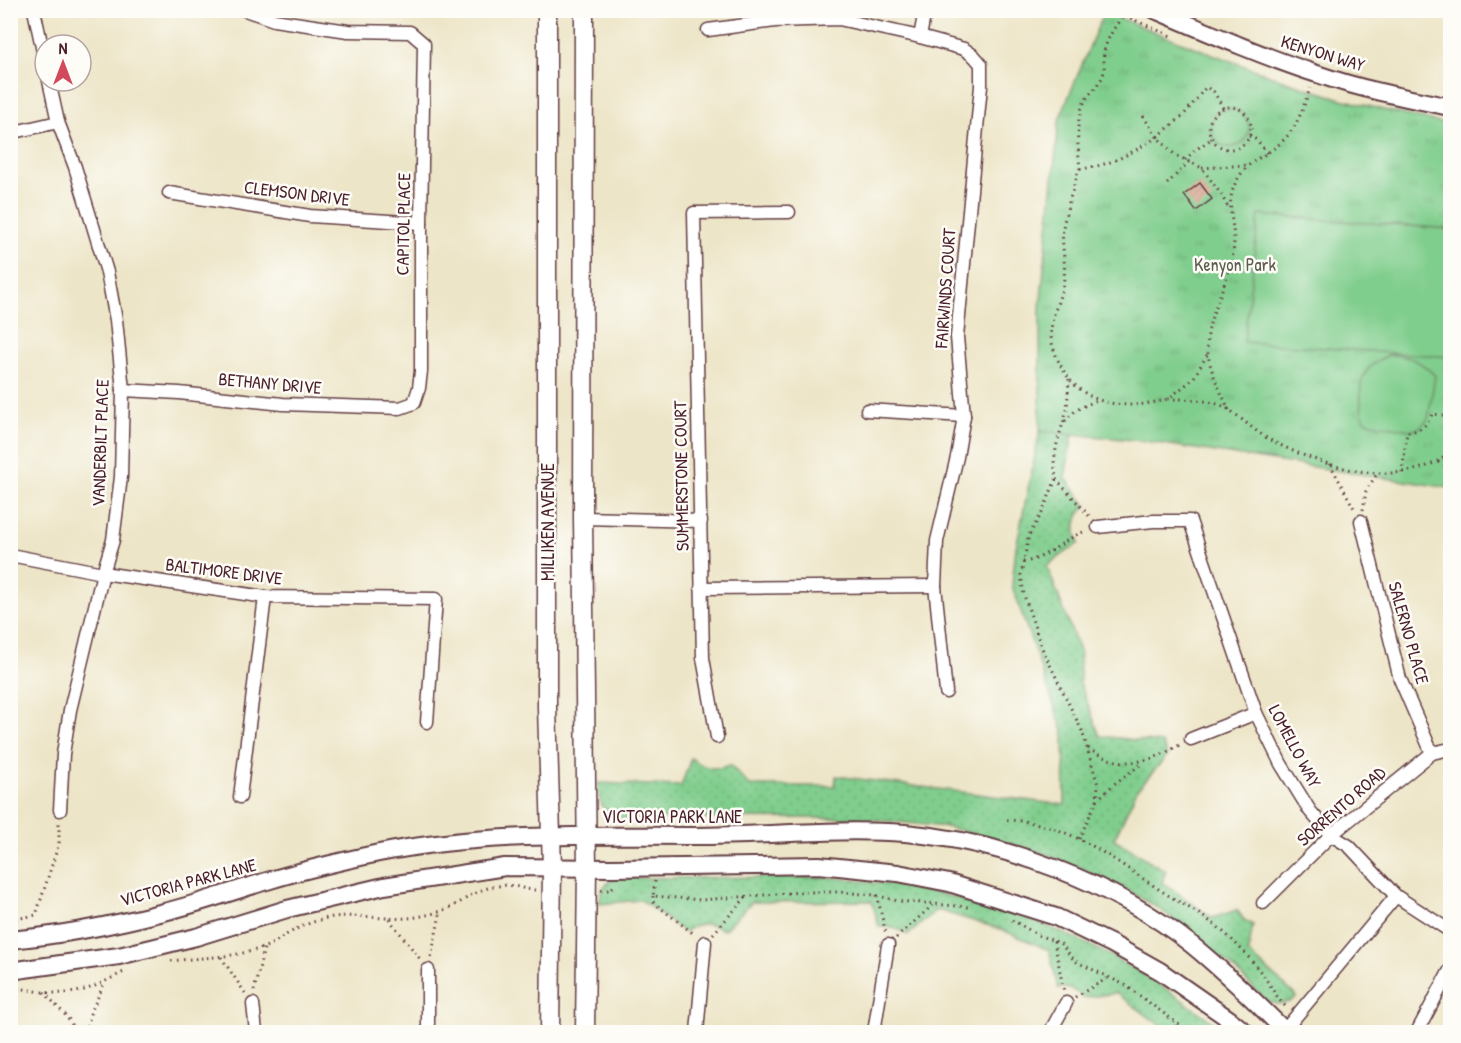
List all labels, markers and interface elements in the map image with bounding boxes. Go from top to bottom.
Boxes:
street label: KENYON WAY [1278,28,1368,78]
north arrow [33,33,93,93]
text: N [59,37,68,59]
street label: CAPITOL PLACE [390,172,416,276]
street label: CLEMSON DRIVE [243,174,351,212]
street label: FAIRWINDS COURT [928,227,962,350]
park label: Kenyon Park [1194,252,1277,277]
street label: BETHANY DRIVE [217,366,323,400]
street label: VANDERBILT PLACE [85,379,115,507]
street label: SUMMERSTONE COURT [667,400,695,551]
street label: MILLIKEN AVENUE [535,463,560,581]
street label: BALTIMORE DRIVE [164,551,284,591]
street label: SALERNO PLACE [1382,579,1436,687]
street label: LOMELLO WAY [1263,700,1327,792]
street label: SORRENTO ROAD [1291,760,1391,852]
street label: VICTORIA PARK LANE [602,804,742,829]
street label: VICTORIA PARK LANE [117,852,259,912]

